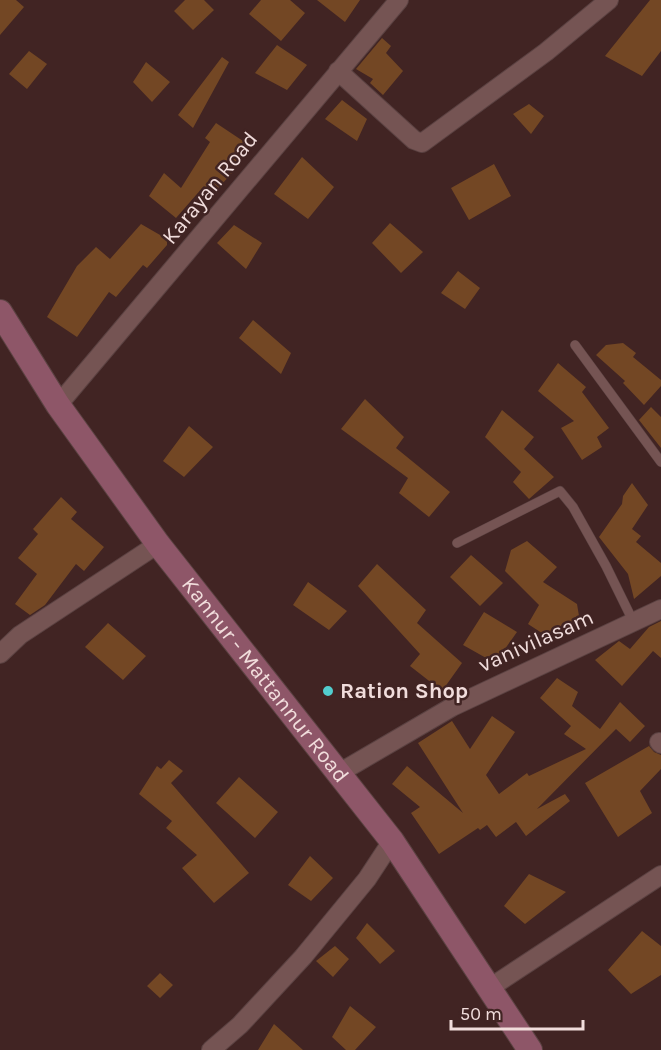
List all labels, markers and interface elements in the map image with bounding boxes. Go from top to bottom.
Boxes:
street label: Karayan Road [157,127,263,249]
street label: Kannur - Mattannur Road [176,572,354,788]
street label: vanivilasam [474,604,598,678]
place label: Ration Shop [340,678,468,704]
marker: Ration Shop [321,684,335,698]
scale bar [451,993,583,1031]
text: 50 m [460,1003,502,1025]

